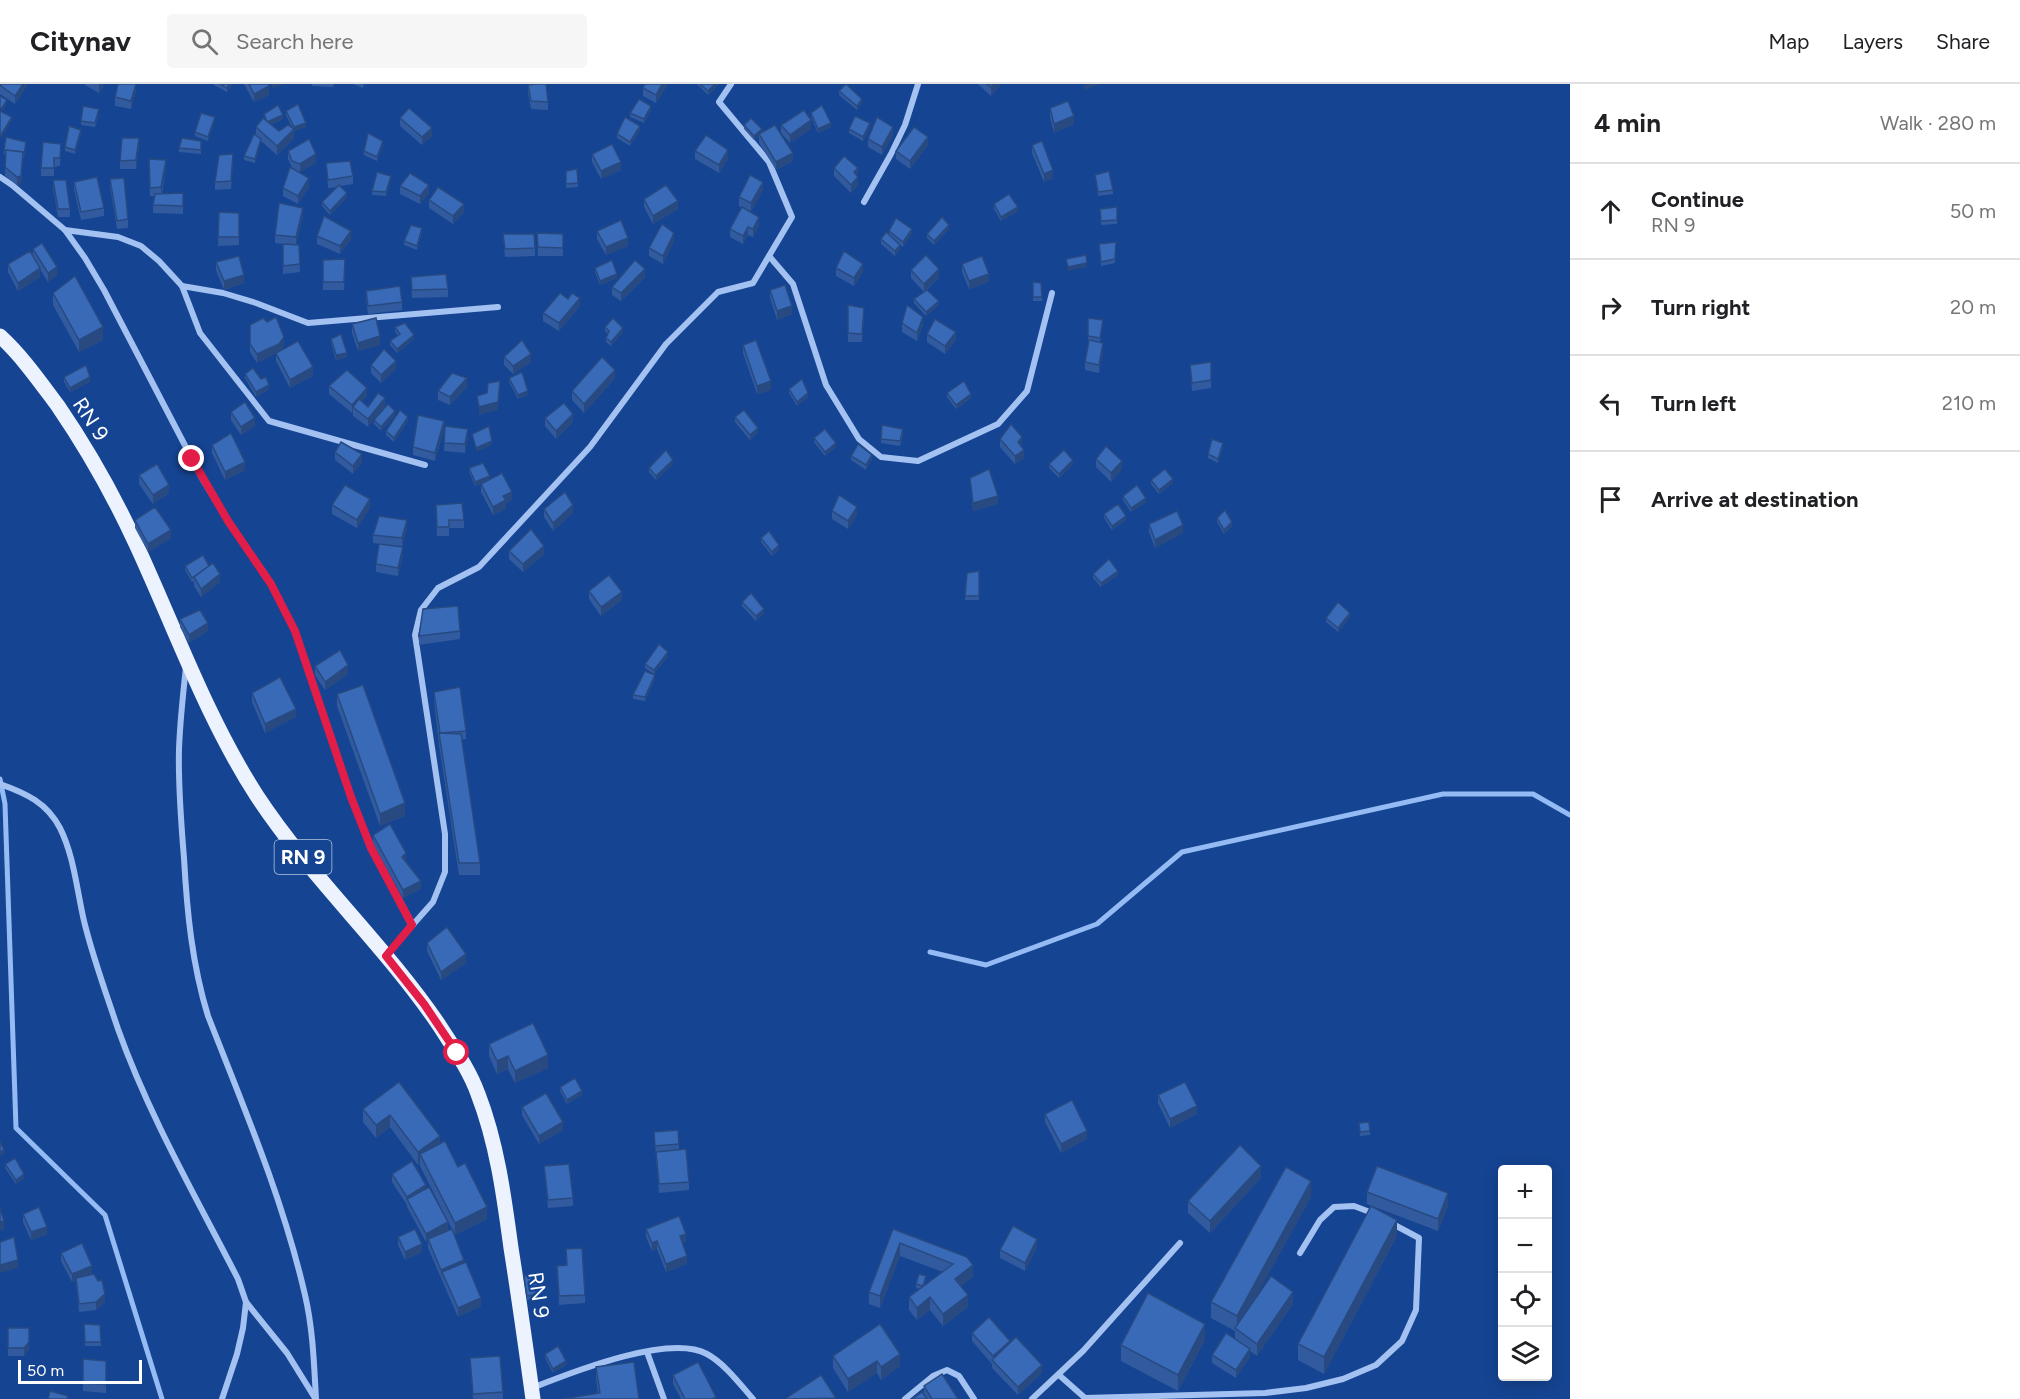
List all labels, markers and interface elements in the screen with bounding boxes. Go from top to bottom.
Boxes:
search box [167,14,587,68]
text: Citynav [30,24,131,58]
icon: search [188,25,221,58]
text: Search here [236,28,354,55]
text: Map [1769,29,1809,54]
text: Layers [1842,29,1903,54]
text: Share [1936,29,1990,54]
text: 4 min [1594,107,1661,139]
text: Walk · 280 m [1880,111,1996,135]
text: Continue [1651,186,1744,213]
icon: ahead [1594,195,1627,228]
text: 50 m [1950,199,1996,223]
text: RN 9 [1651,213,1695,237]
icon: right [1594,291,1627,324]
text: Turn right [1651,294,1750,321]
text: 20 m [1950,295,1996,319]
icon: left [1594,387,1627,420]
text: Turn left [1651,390,1737,417]
text: 210 m [1942,391,1996,415]
street label: RN 9 [68,393,114,445]
route end [178,445,204,471]
icon: arrive [1594,483,1627,516]
text: Arrive at destination [1651,486,1859,513]
road number: RN 9 [274,840,332,874]
route start [443,1039,469,1065]
map controls [1498,1165,1552,1381]
button: + [1498,1165,1552,1219]
button: − [1498,1219,1552,1273]
street label: RN 9 [523,1270,555,1320]
button: locate [1498,1273,1552,1327]
button: layers [1498,1327,1552,1381]
scale bar [18,1357,142,1384]
text: 50 m [27,1361,64,1380]

